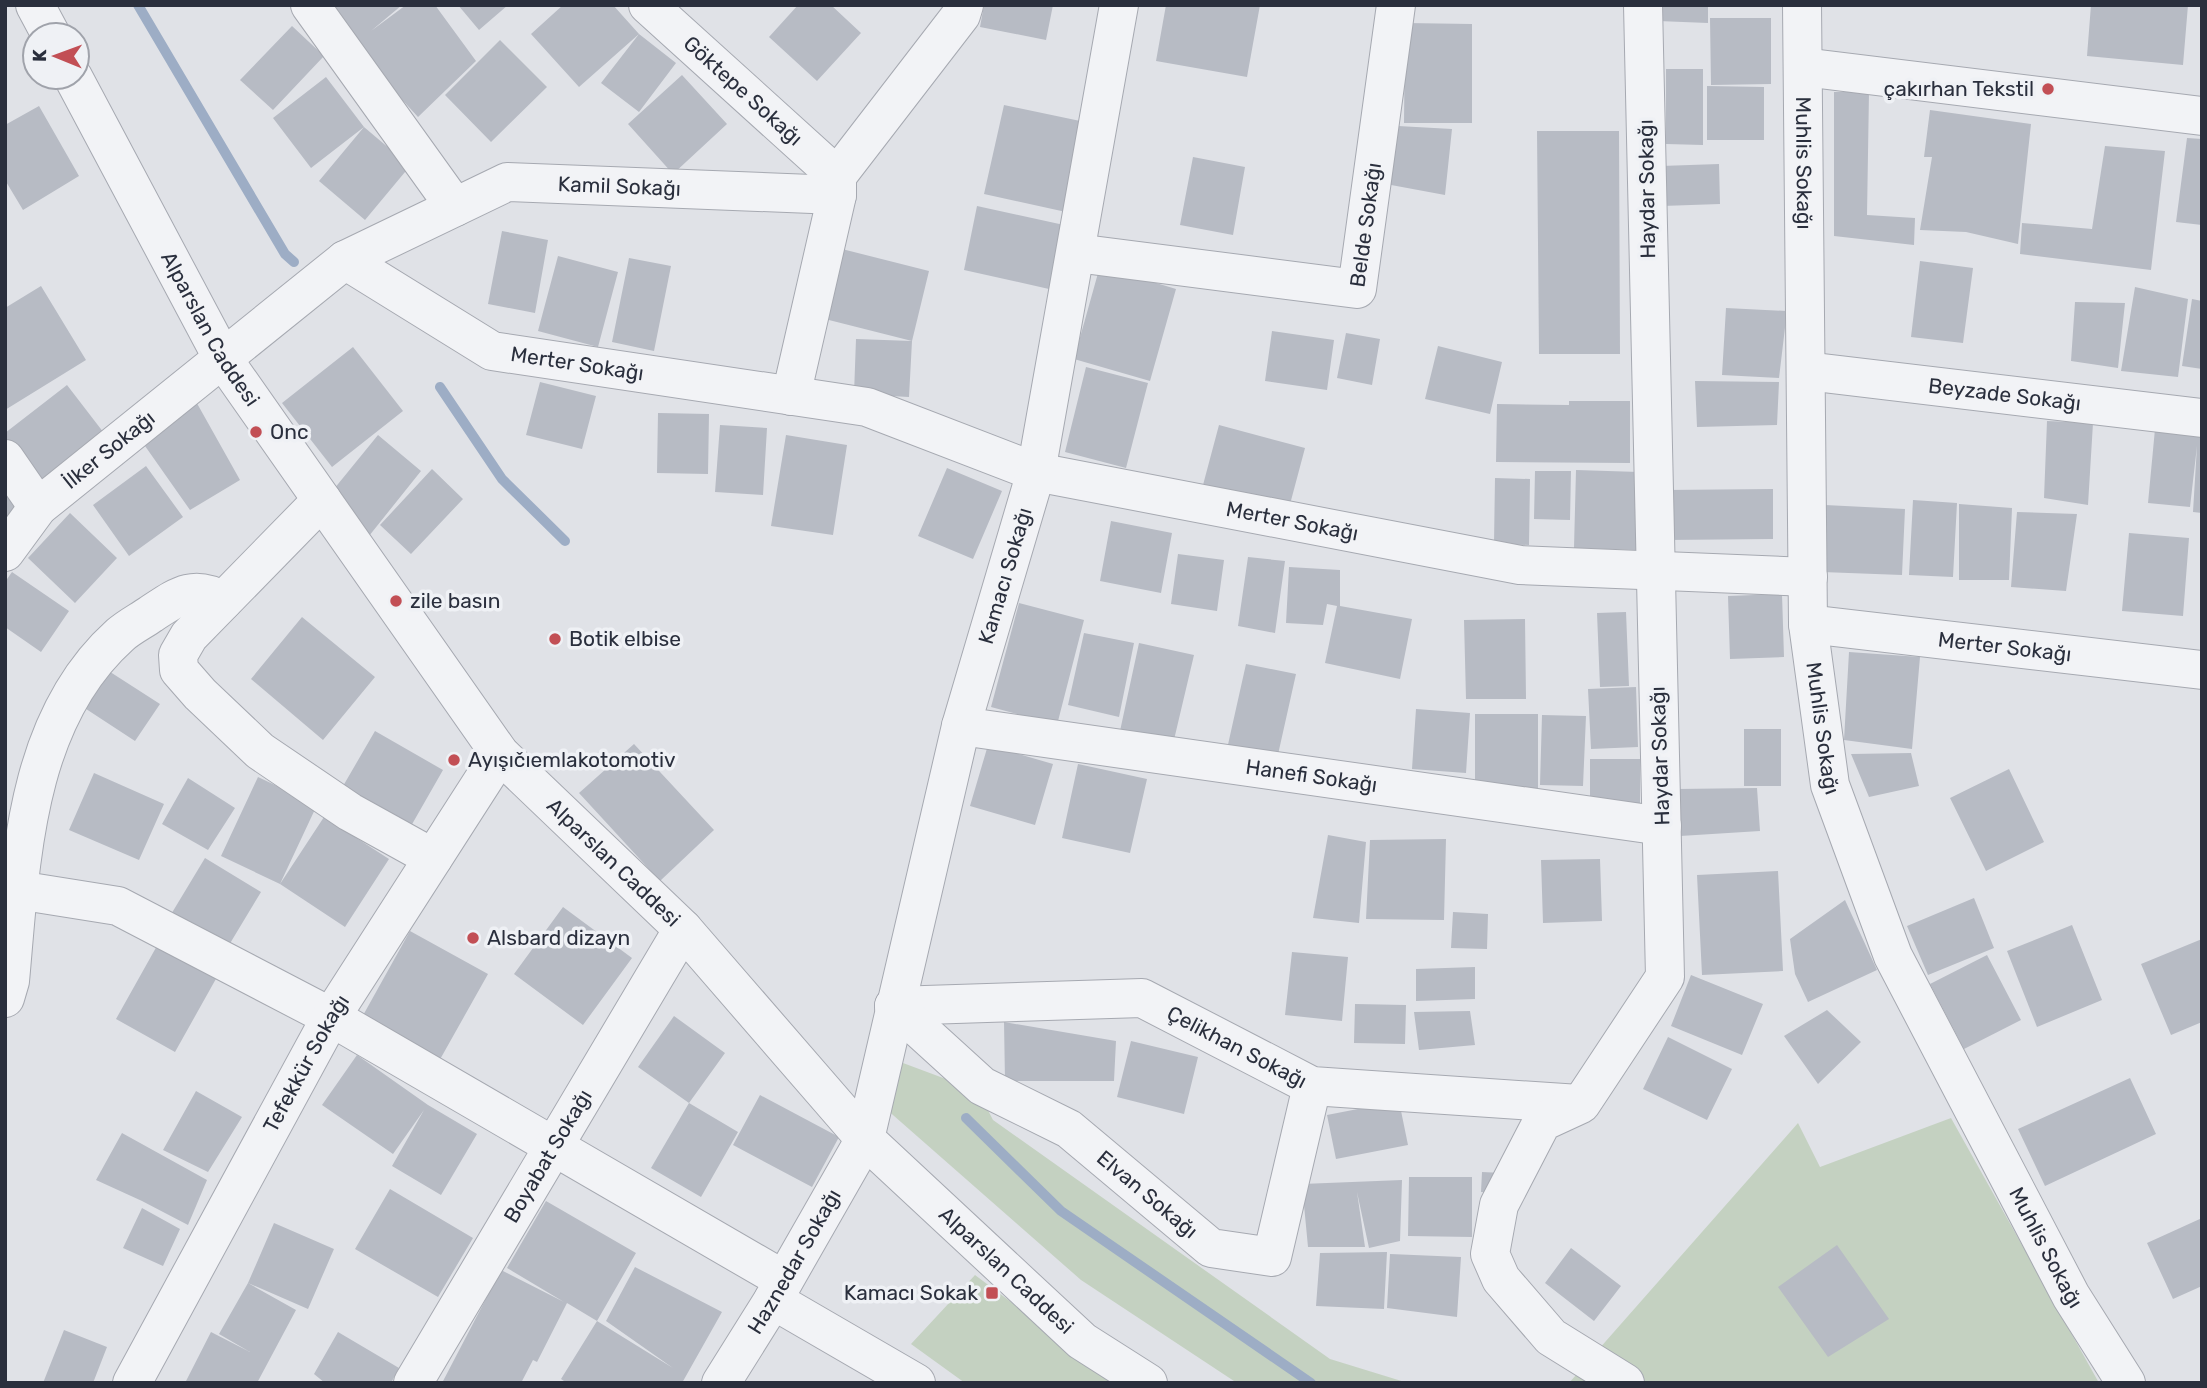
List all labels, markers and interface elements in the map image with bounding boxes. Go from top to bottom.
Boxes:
north arrow [21,21,91,91]
street label: Göktepe Sokağı [679,30,808,151]
text: K [28,49,51,62]
place label: çakırhan Tekstil [1884,76,2034,101]
marker: çakırhan Tekstil [2040,81,2056,97]
street label: Muhlis Sokağı [1791,96,1817,230]
street label: Haydar Sokağı [1633,119,1660,259]
street label: Belde Sokağı [1344,161,1386,289]
street label: Kamil Sokağı [557,171,681,201]
street label: Alparslan Caddesi [156,247,265,411]
street label: Merter Sokağı [509,341,645,385]
street label: Beyzade Sokağı [1927,373,2082,416]
street label: İlker Sokağı [58,405,160,494]
place label: Onc [270,419,309,444]
marker: Onc [248,424,264,440]
street label: Merter Sokağı [1224,496,1360,546]
street label: Kamacı Sokağı [973,504,1037,647]
place label: zile basın [410,588,500,613]
marker: zile basın [388,593,404,609]
place label: Botik elbise [569,626,681,651]
street label: Merter Sokağı [1937,626,2073,667]
marker: Botik elbise [547,631,563,647]
street label: Muhlis Sokağı [1801,660,1845,798]
street label: Haydar Sokağı [1645,686,1674,826]
place label: Ayışıčıemlakotomotiv [468,747,676,772]
marker: Ayışıčıemlakotomotiv [446,752,462,768]
street label: Hanefi Sokağı [1244,754,1379,797]
street label: Alparslan Caddesi [542,793,686,932]
place label: Alsbard dizayn [487,925,630,950]
marker: Alsbard dizayn [465,930,481,946]
street label: Tefekkür Sokağı [258,990,354,1136]
street label: Çelikhan Sokağı [1163,1000,1311,1093]
street label: Boyabat Sokağı [498,1085,597,1227]
street label: Elvan Sokağı [1092,1145,1203,1243]
street label: Muhlis Sokağı [2004,1183,2088,1313]
street label: Haznedar Sokağı [742,1184,846,1338]
street label: Alparslan Caddesi [934,1201,1079,1339]
place label: Kamacı Sokak [844,1280,978,1305]
marker: Kamacı Sokak [984,1285,1000,1301]

